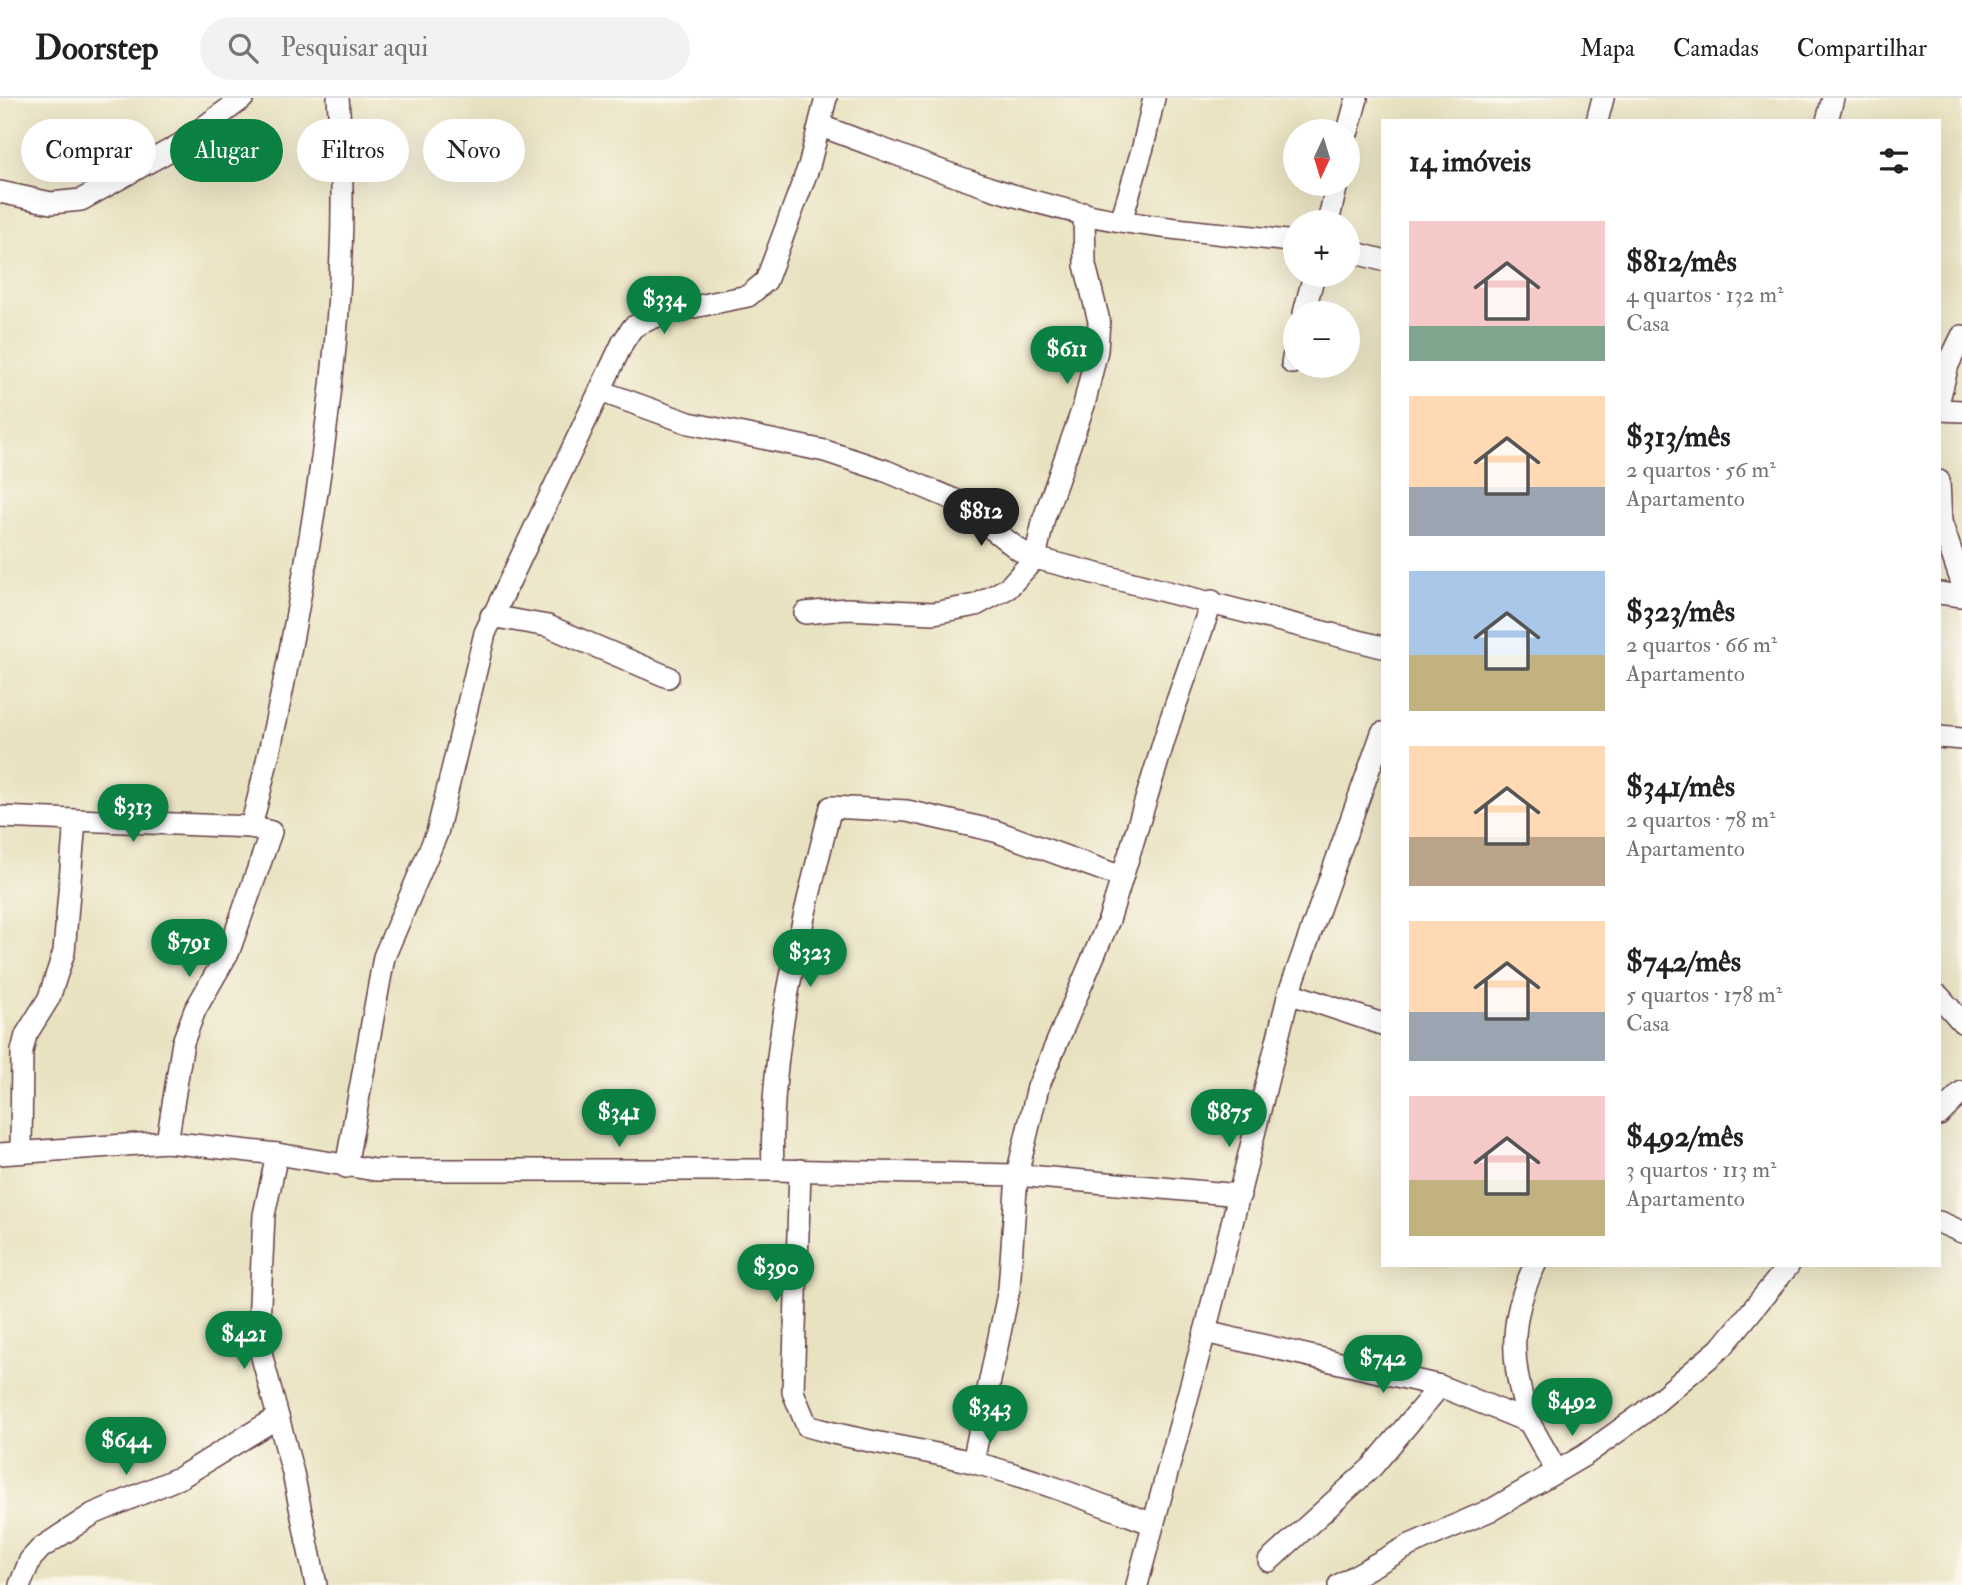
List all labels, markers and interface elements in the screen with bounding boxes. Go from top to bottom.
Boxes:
search box [200,17,690,80]
text: Doorstep [35,28,158,69]
icon: search [224,29,262,67]
text: Pesquisar aqui [280,32,428,64]
text: Mapa [1580,33,1635,64]
text: Camadas [1673,33,1759,64]
text: Compartilhar [1797,33,1927,64]
chip: Comprar [21,119,156,182]
chip: Alugar [170,119,283,182]
chip: Filtros [297,119,409,182]
chip: Novo [423,119,525,182]
north arrow [1283,119,1360,196]
map controls [1283,119,1360,378]
icon: filters [1875,142,1913,180]
text: 14 imóveis [1409,143,1531,180]
button: + [1283,210,1360,287]
text: $812/mês [1626,243,1737,280]
icon: home [1465,249,1549,333]
pin: $334 [623,276,705,336]
text: 4 quartos · 132 m² [1626,280,1784,309]
text: $334 [642,284,686,313]
button: − [1283,301,1360,378]
text: Casa [1626,309,1670,338]
pin: $611 [1026,327,1108,386]
text: $611 [1047,334,1087,363]
text: $313/mês [1626,418,1731,455]
icon: home [1465,424,1549,508]
text: 2 quartos · 56 m² [1626,455,1776,484]
text: Apartamento [1626,484,1745,513]
pin: $812 [940,489,1022,548]
text: $812 [959,496,1003,525]
text: $323/mês [1626,593,1735,630]
icon: home [1465,599,1549,683]
text: 2 quartos · 66 m² [1626,630,1777,659]
text: Apartamento [1626,659,1745,688]
text: $341/mês [1626,768,1735,805]
icon: home [1465,774,1549,858]
pin: $313 [92,784,174,844]
text: $313 [114,792,152,821]
text: 2 quartos · 78 m² [1626,805,1775,834]
text: Apartamento [1626,834,1745,863]
pin: $791 [148,920,230,979]
text: $791 [167,927,211,956]
pin: $323 [769,930,851,989]
text: $323 [789,937,831,966]
text: $742/mês [1626,943,1741,980]
icon: home [1465,949,1549,1033]
text: 5 quartos · 178 m² [1626,980,1782,1009]
text: Casa [1626,1009,1670,1038]
pin: $341 [578,1090,660,1149]
pin: $875 [1188,1090,1270,1149]
text: $341 [598,1097,640,1126]
text: $875 [1207,1097,1251,1126]
text: $492/mês [1626,1118,1744,1155]
icon: home [1465,1124,1549,1208]
text: 3 quartos · 113 m² [1626,1155,1777,1184]
text: Apartamento [1626,1184,1745,1213]
pin: $390 [735,1244,817,1304]
text: $390 [753,1252,799,1281]
pin: $421 [203,1312,285,1371]
text: $421 [221,1319,267,1348]
pin: $742 [1342,1336,1424,1395]
text: $742 [1359,1343,1407,1372]
pin: $492 [1531,1378,1613,1438]
pin: $343 [949,1386,1031,1445]
text: $492 [1548,1386,1596,1415]
text: $343 [968,1393,1012,1422]
pin: $644 [85,1418,167,1477]
text: $644 [101,1425,151,1454]

